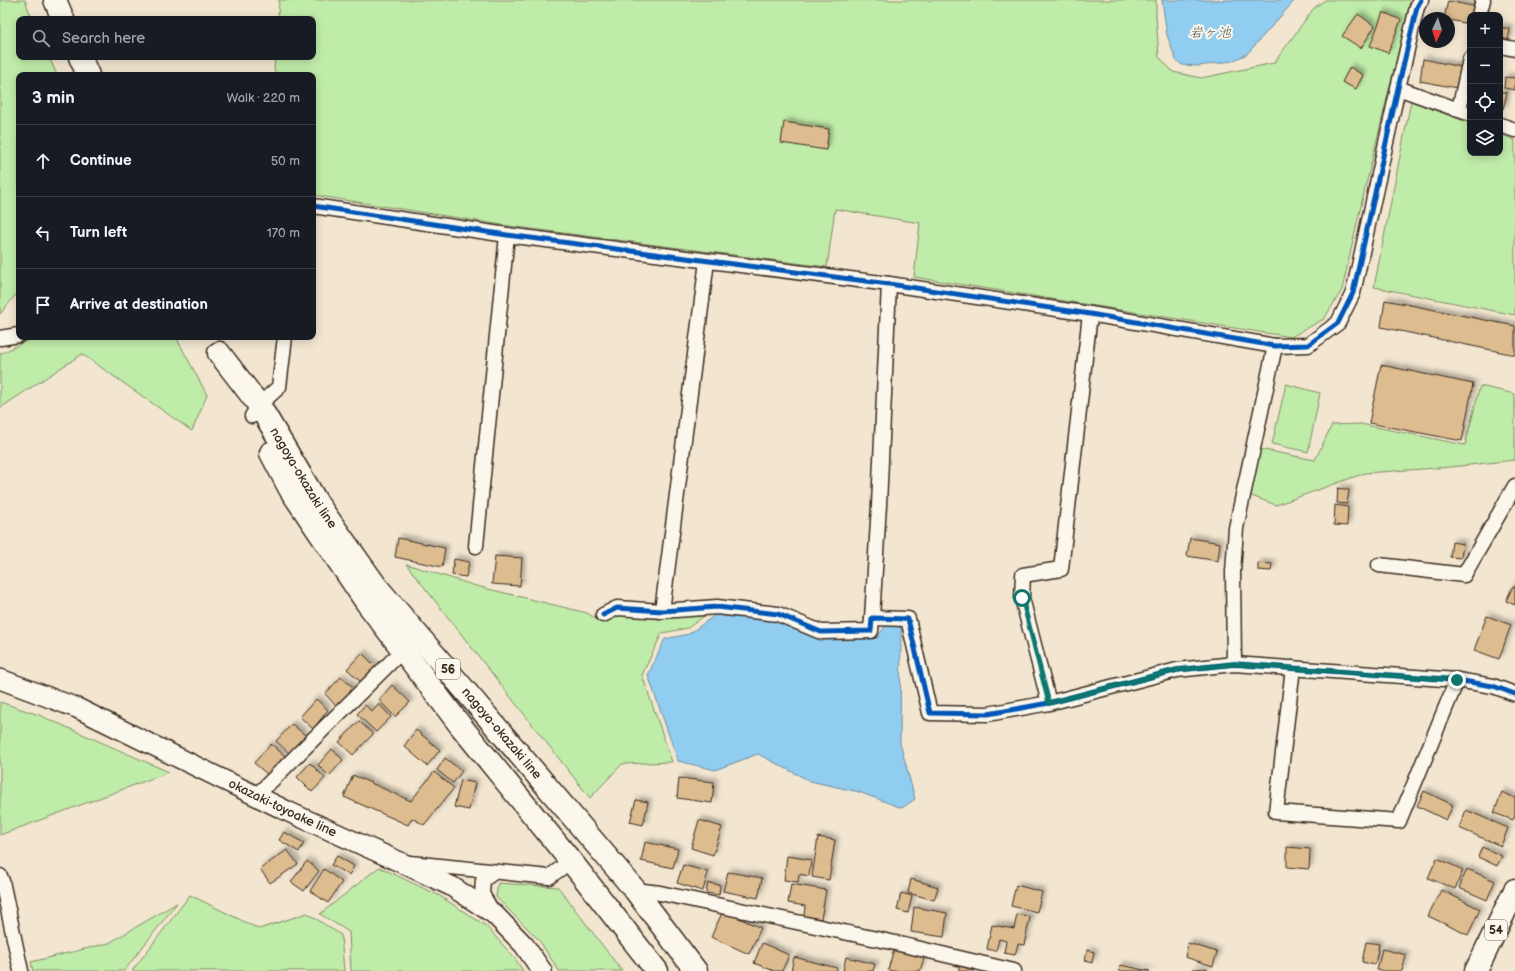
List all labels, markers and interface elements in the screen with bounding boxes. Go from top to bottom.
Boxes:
north arrow [1419,12,1455,48]
map controls [1467,12,1503,156]
button: + [1467,12,1503,48]
search box [16,16,316,60]
water label: 岩ヶ池 [1189,24,1232,41]
icon: search [30,27,52,49]
text: Search here [62,29,145,48]
button: − [1467,48,1503,84]
button: locate [1467,84,1503,120]
text: 3 min [32,88,75,108]
text: Walk · 220 m [227,90,300,106]
button: layers [1467,120,1503,156]
icon: ahead [32,150,54,172]
text: Continue [70,151,132,170]
text: 50 m [271,153,300,169]
icon: left [32,222,54,244]
text: Turn left [70,223,127,242]
text: 170 m [267,225,300,241]
icon: arrive [32,294,54,316]
text: Arrive at destination [70,295,208,314]
street label: nagoya-okazaki line [266,425,341,532]
route start [1013,589,1031,607]
road number: 56 [436,659,460,679]
route end [1448,671,1466,689]
street label: nagoya-okazaki line [458,684,545,783]
street label: okazaki-toyoake line [226,776,340,841]
road number: 54 [1485,920,1507,940]

